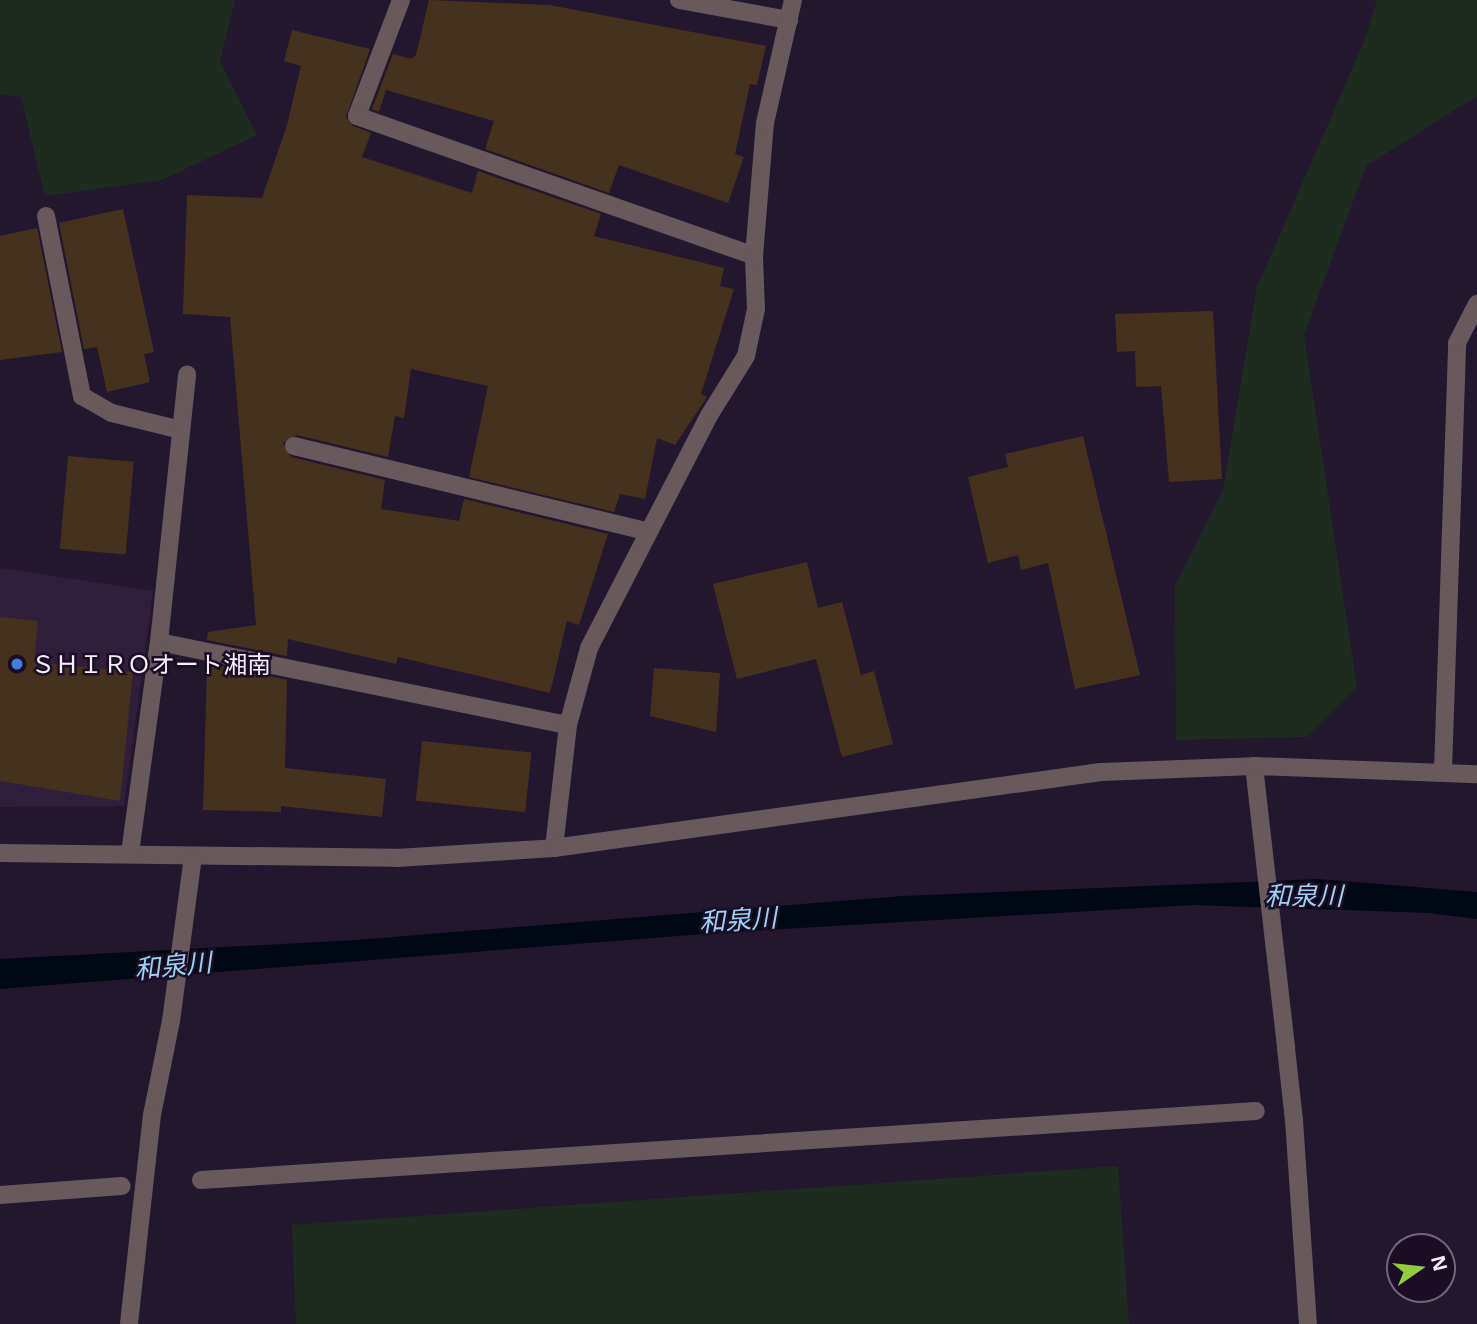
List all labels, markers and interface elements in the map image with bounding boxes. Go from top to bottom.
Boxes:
place label: ＳＨＩＲＯオート湘南 [31,650,271,678]
marker: ＳＨＩＲＯオート湘南 [9,656,25,672]
water label: 和泉川 [1265,880,1343,912]
water label: 和泉川 [698,902,778,938]
water label: 和泉川 [133,946,213,986]
north arrow [1386,1233,1456,1303]
text: N [1425,1253,1454,1274]

